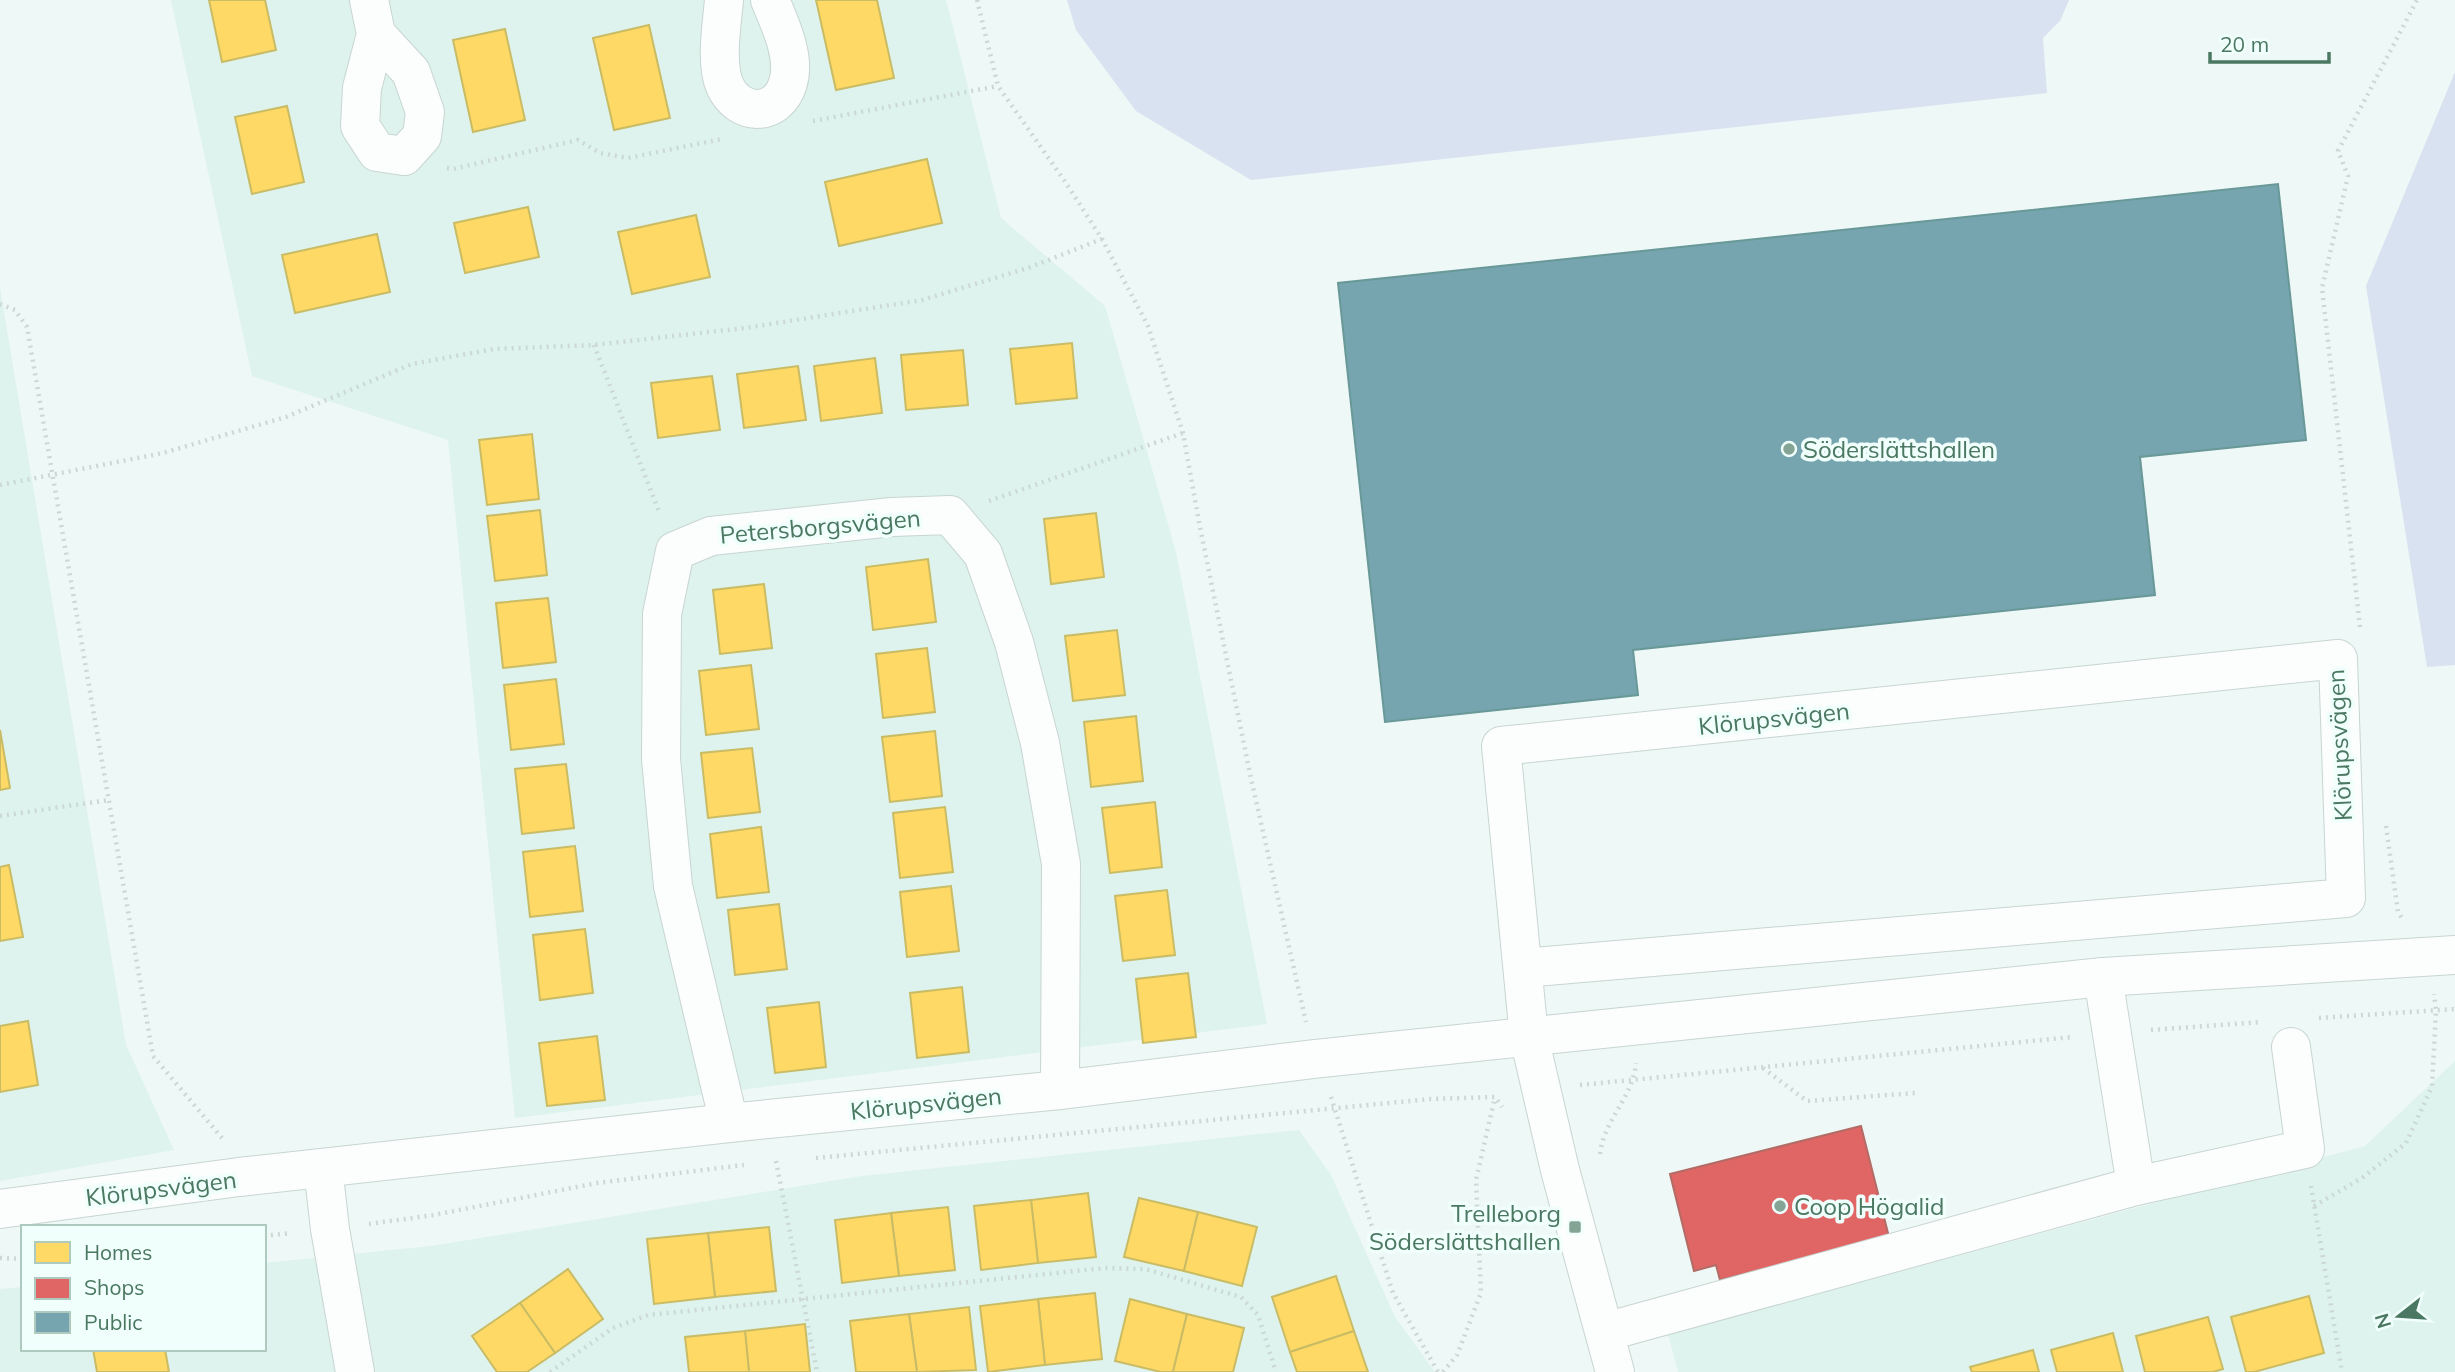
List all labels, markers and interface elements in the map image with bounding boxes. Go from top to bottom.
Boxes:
scale bar [2210,21,2329,65]
text: 20 m [2220,31,2269,57]
place label: Söderslättshallen [1803,434,1995,464]
marker: Söderslättshallen [1781,441,1797,457]
street label: Petersborgsvägen [718,502,922,550]
street label: Klörupsvägen [2320,668,2358,822]
street label: Klörupsvägen [1697,695,1851,741]
street label: Klörupsvägen [849,1080,1003,1126]
street label: Klörupsvägen [84,1164,238,1212]
place label: Coop Högalid [1794,1191,1944,1221]
place label: Trelleborg Söderslättshallen [1369,1198,1561,1256]
marker: Coop Högalid [1772,1198,1788,1214]
marker: Trelleborg Söderslättshallen [1567,1219,1583,1235]
legend [21,1225,266,1351]
text: Homes [84,1239,152,1265]
text: Shops [84,1274,144,1300]
north arrow [2364,1281,2434,1351]
text: Public [84,1309,143,1335]
text: N [2369,1311,2396,1331]

